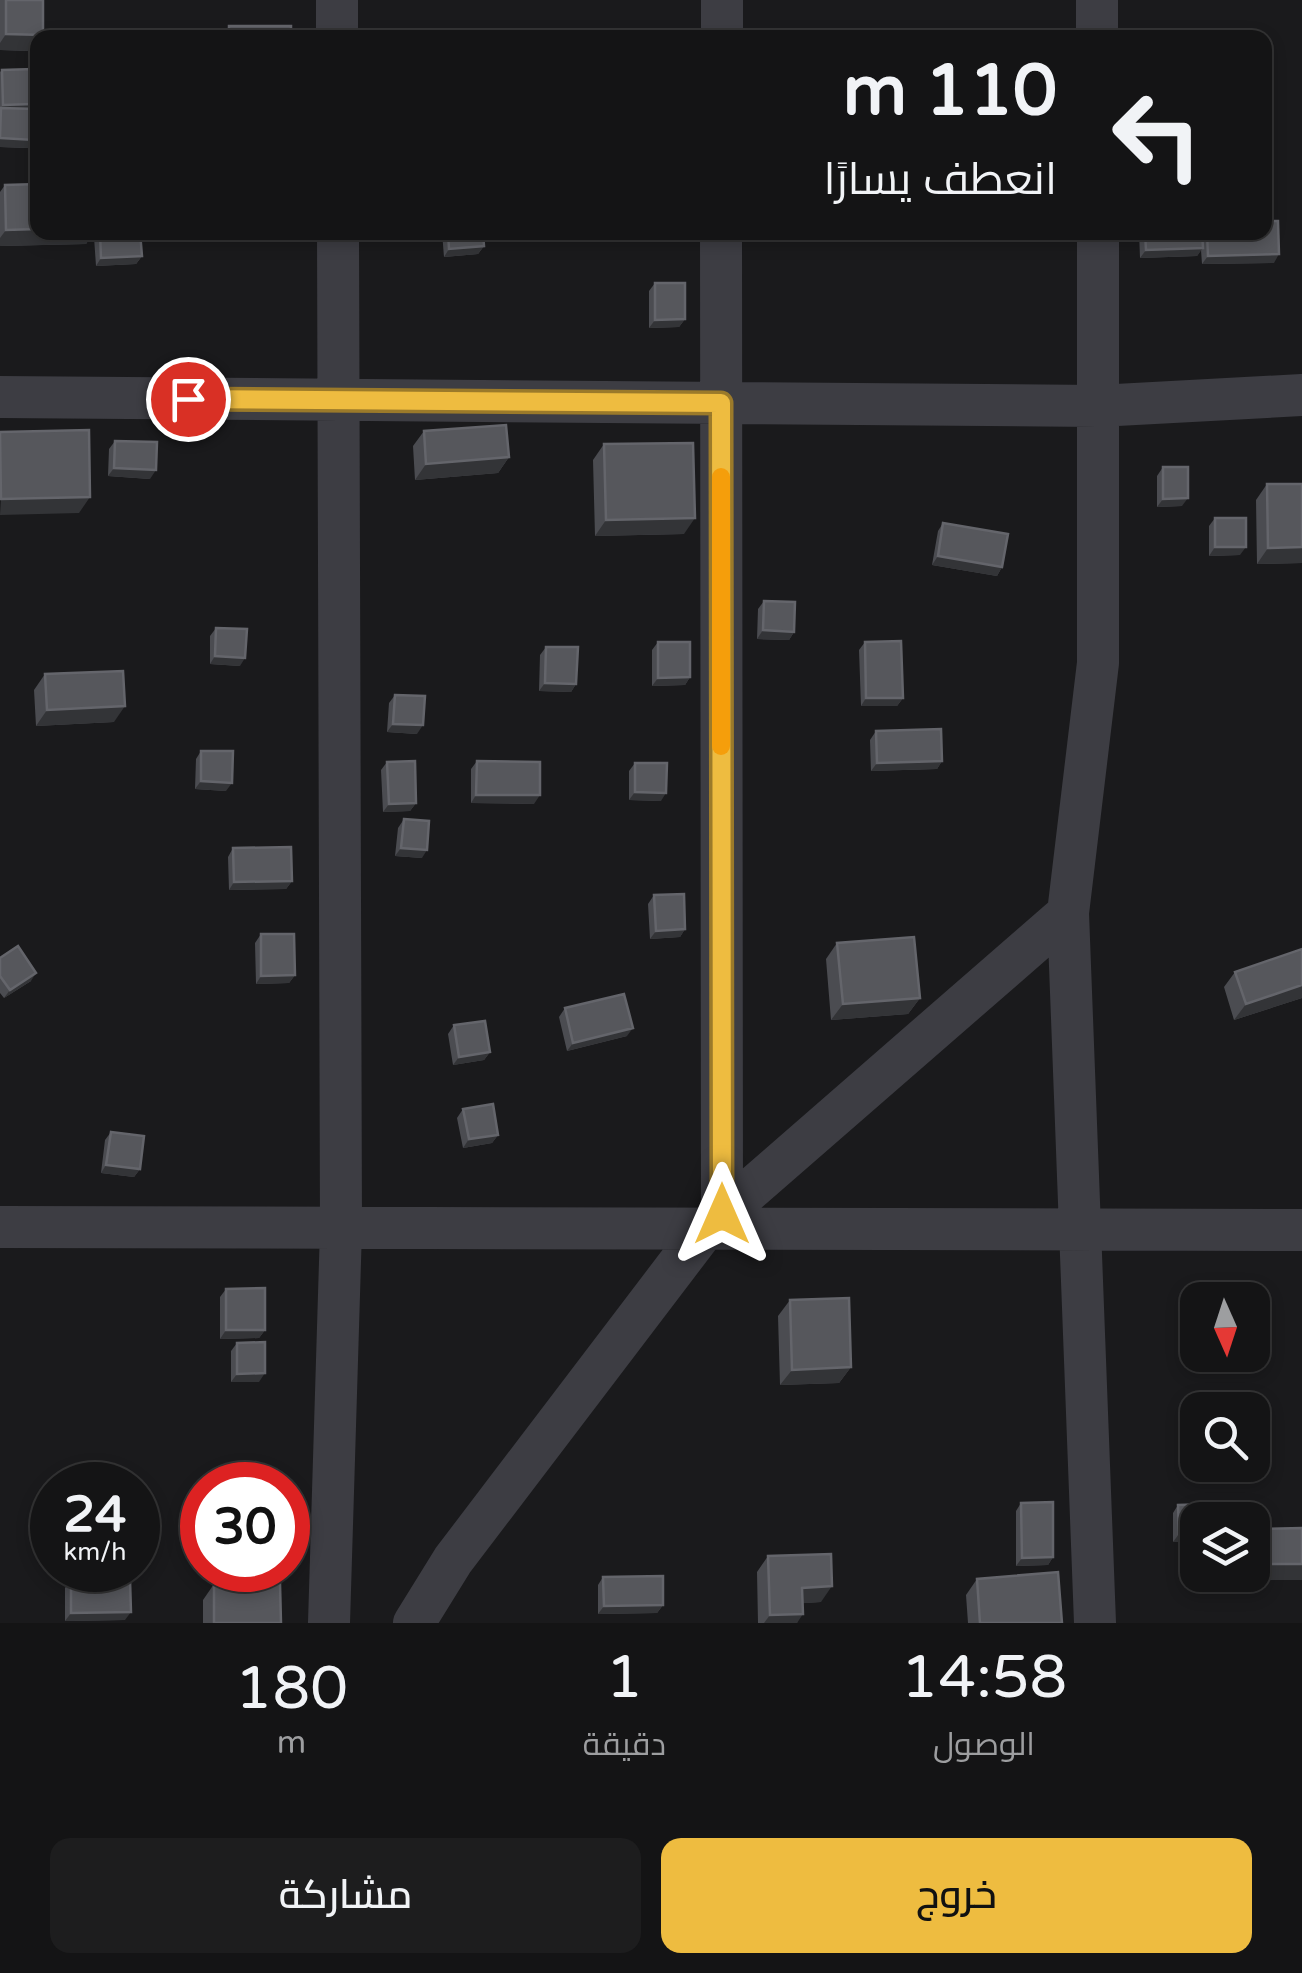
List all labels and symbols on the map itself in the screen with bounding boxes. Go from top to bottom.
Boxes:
pin [146,357,231,442]
position arrow [670,1162,774,1266]
north arrow [1180,1282,1270,1372]
speed limit sign: 30 [180,1462,310,1592]

